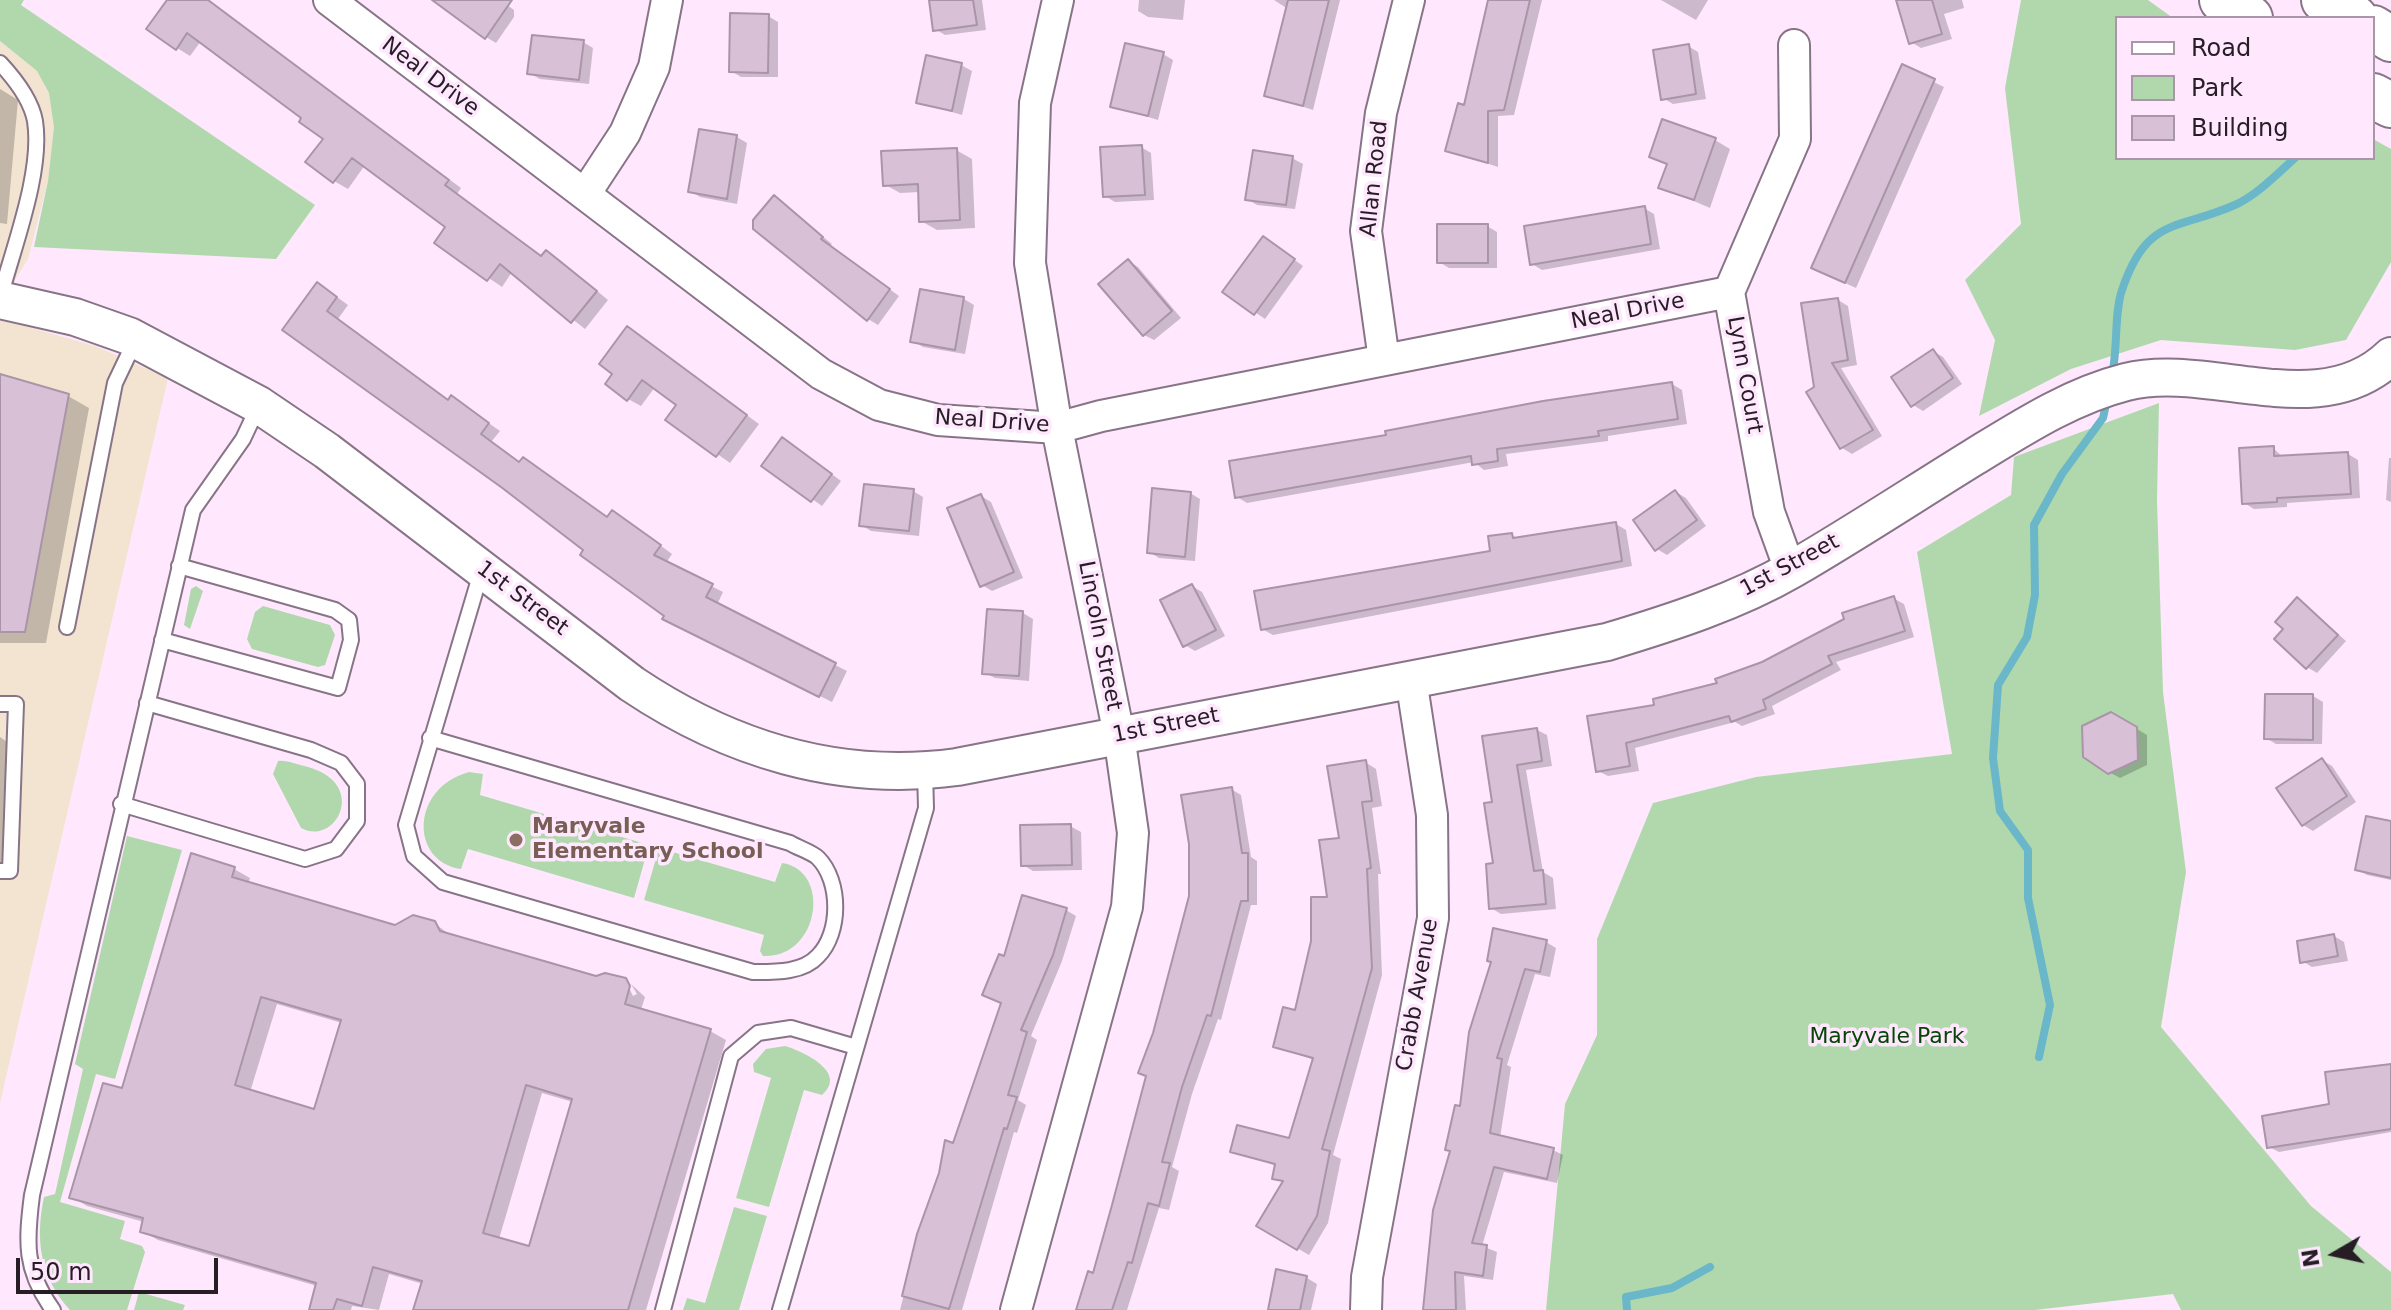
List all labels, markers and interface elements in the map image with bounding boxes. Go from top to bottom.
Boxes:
legend [2115,16,2375,160]
street label: Neal Drive [376,32,484,122]
text: Road [2191,34,2251,62]
text: Park [2191,74,2243,102]
text: Building [2191,114,2288,142]
street label: Allan Road [1356,119,1394,239]
street label: Neal Drive [1569,288,1687,336]
street label: Lynn Court [1721,314,1767,436]
street label: Neal Drive [934,405,1050,439]
street label: 1st Street [1736,529,1844,603]
street label: 1st Street [471,556,573,642]
street label: Lincoln Street [1072,559,1126,713]
street label: 1st Street [1111,703,1221,749]
place label: Maryvale Elementary School [532,814,764,866]
marker: Maryvale Elementary School [507,831,525,849]
street label: Crabb Avenue [1392,917,1444,1073]
park label: Maryvale Park [1809,1024,1965,1050]
north arrow [2295,1214,2375,1294]
scale bar [20,1242,222,1292]
text: N [2297,1247,2325,1269]
text: 50 m [30,1258,92,1286]

